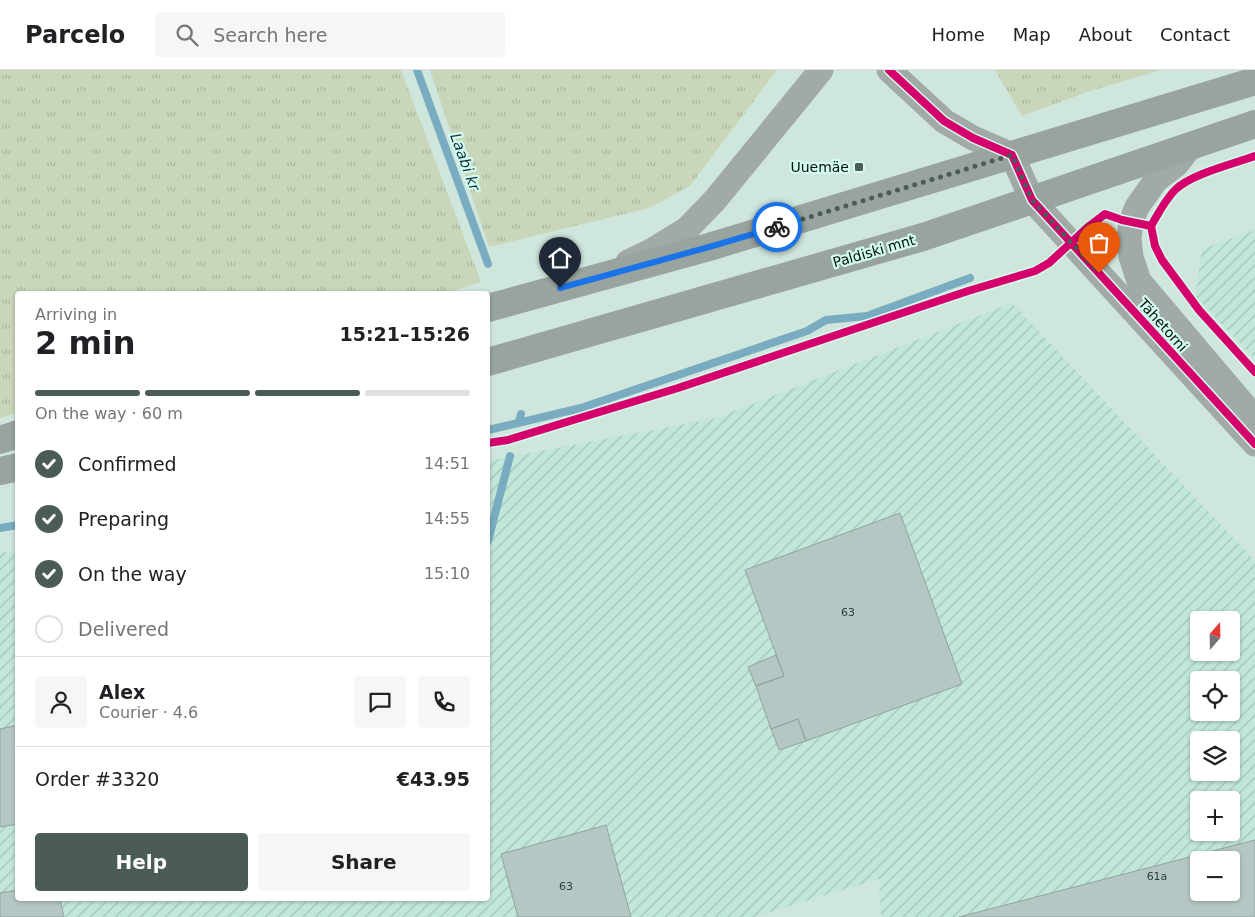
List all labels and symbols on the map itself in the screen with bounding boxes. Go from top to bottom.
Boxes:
water label: Laabi kr [446,131,484,194]
place label: Uuemäe [790,159,849,175]
marker: Uuemäe [853,161,865,173]
courier [752,202,802,252]
pin [1078,222,1120,273]
street label: Paldiski mnt [831,231,917,270]
pin [539,237,581,288]
street label: Tähetorni [1135,295,1191,355]
house number: 63 [841,606,855,619]
north arrow [1190,611,1240,661]
house number: 61a [1147,870,1167,883]
house number: 63 [559,880,573,893]

